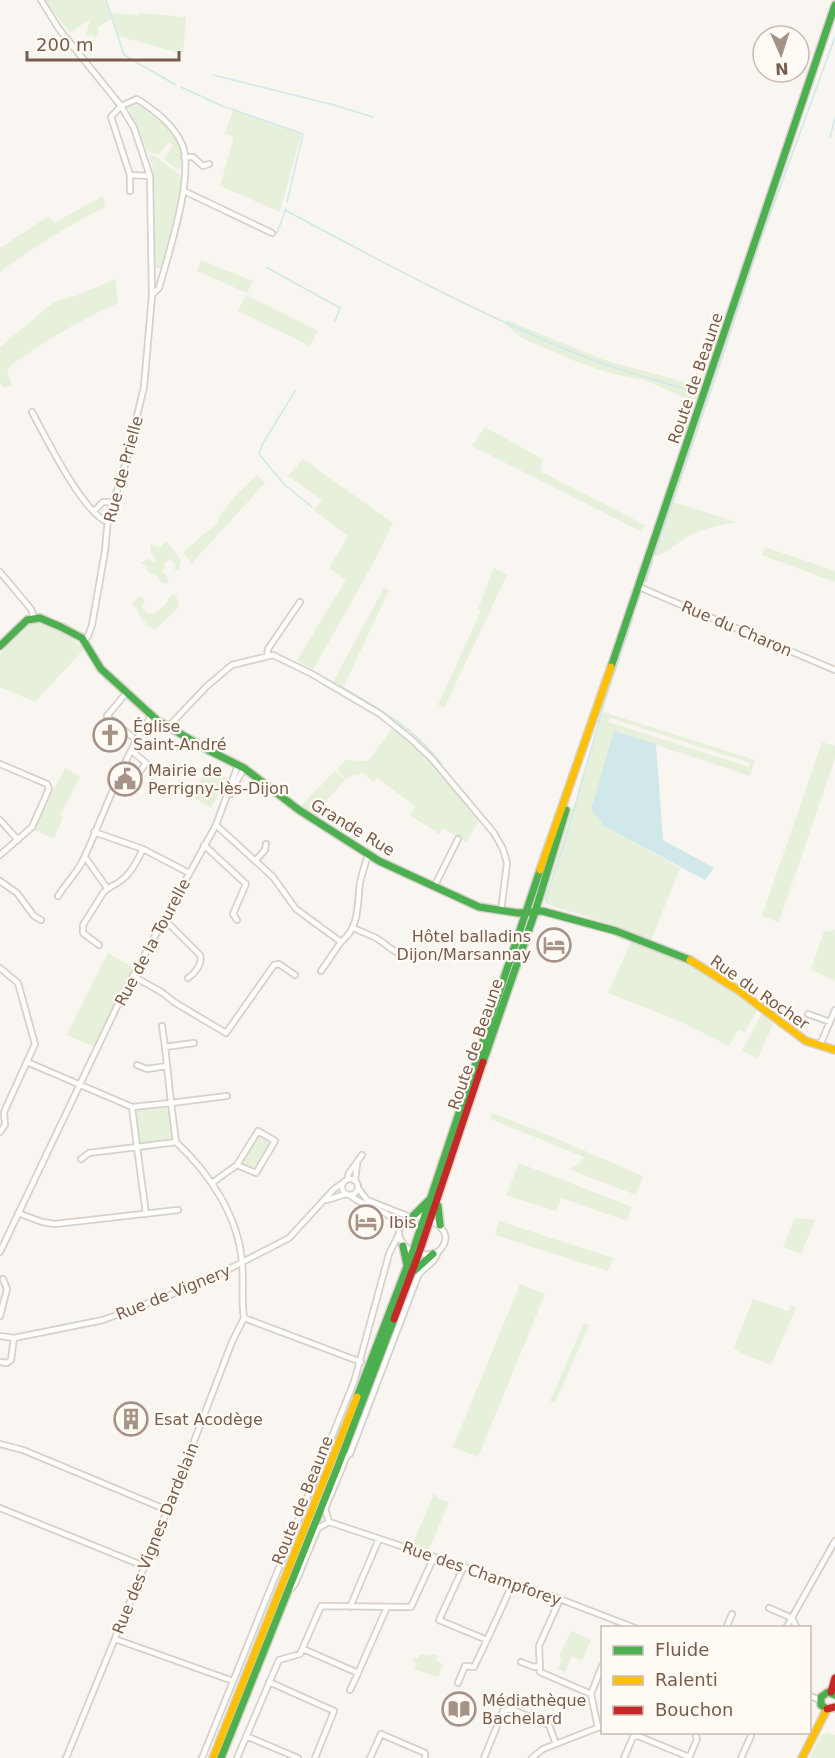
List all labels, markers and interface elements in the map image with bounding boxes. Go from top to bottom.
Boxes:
scale bar [27,24,178,62]
north arrow [751,24,811,84]
text: 200 m [36,34,94,55]
text: N [775,59,789,78]
street label: Route de Beaune [664,310,727,446]
street label: Rue de Prielle [100,414,147,524]
street label: Rue du Charon [679,597,795,660]
church icon: Église Saint-André [92,717,128,753]
place label: Église Saint-André [133,717,227,754]
public building icon: Mairie de Perrigny-lès-Dijon [107,761,143,797]
place label: Mairie de Perrigny-lès-Dijon [148,761,289,798]
street label: Grande Rue [307,795,398,860]
street label: Rue de la Tourelle [111,875,194,1009]
place label: Hôtel balladins Dijon/Marsannay [397,927,531,964]
hotel icon: Hôtel balladins Dijon/Marsannay [536,927,572,963]
street label: Rue du Rocher [707,951,813,1034]
street label: Route de Beaune [444,976,507,1112]
hotel icon: Ibis [348,1204,384,1240]
place label: Ibis [389,1213,417,1232]
street label: Rue de Vignery [113,1261,233,1324]
building icon: Esat Acodège [113,1401,149,1437]
place label: Esat Acodège [154,1410,263,1429]
street label: Route de Beaune [268,1433,337,1567]
street label: Rue des Vignes Dardelain [108,1440,203,1637]
street label: Rue des Champforey [400,1537,564,1610]
legend [601,1626,811,1734]
text: Fluide [655,1639,709,1660]
text: Ralenti [655,1669,718,1690]
library icon: Médiathèque Bachelard [441,1691,477,1727]
place label: Médiathèque Bachelard [482,1691,586,1728]
text: Bouchon [655,1699,734,1720]

